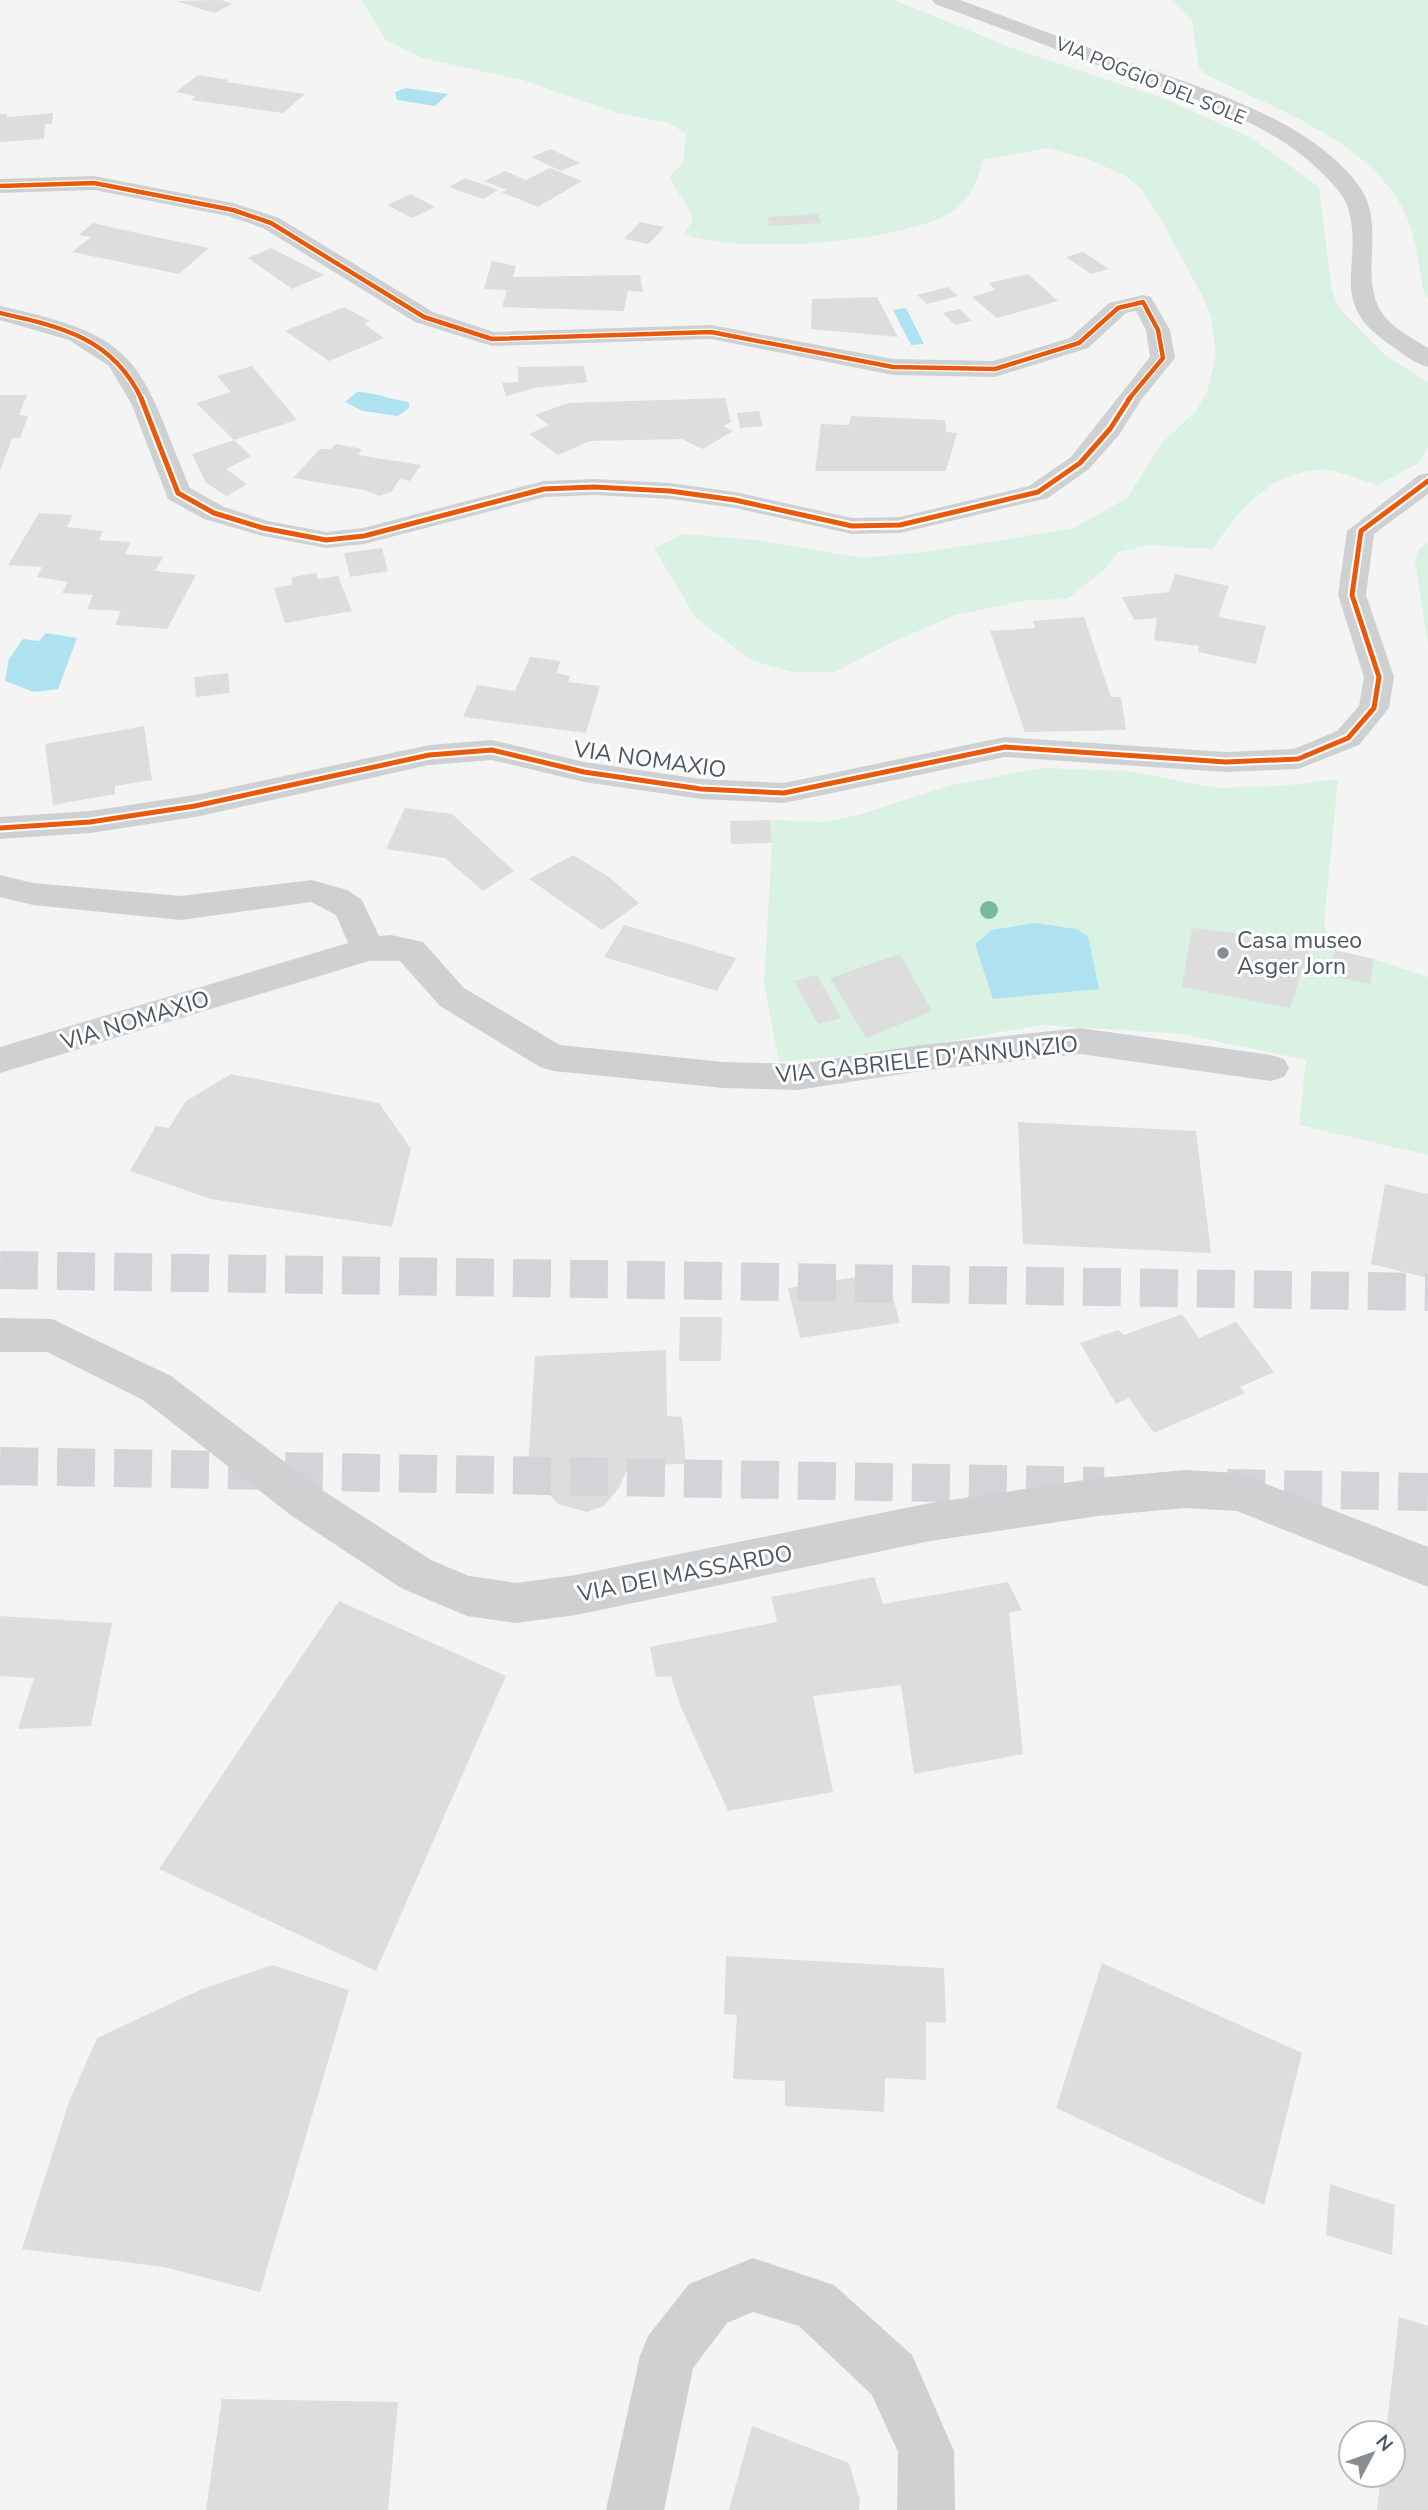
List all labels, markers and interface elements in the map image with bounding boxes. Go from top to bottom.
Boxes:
street label: VIA POGGIO DEL SOLE [1051,30,1250,131]
street label: VIA NOMAXIO [571,733,728,786]
place label: Casa museo Asger Jorn [1237,925,1362,982]
marker: Casa museo Asger Jorn [1215,945,1231,961]
street label: VIA NOMAXIO [56,983,213,1058]
street label: VIA GABRIELE D'ANNUNZIO [773,1028,1080,1091]
street label: VIA DEI MASSARDO [574,1537,795,1610]
north arrow [1337,2419,1407,2489]
text: N [1370,2430,1399,2457]

